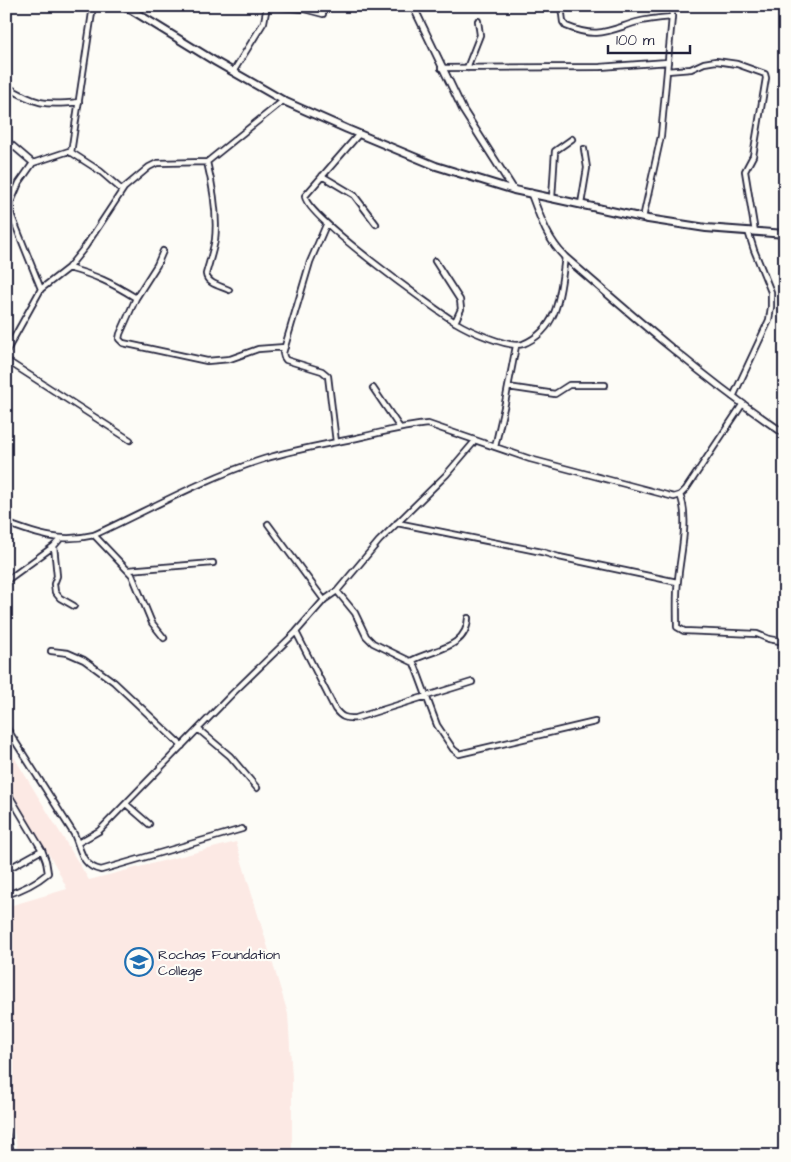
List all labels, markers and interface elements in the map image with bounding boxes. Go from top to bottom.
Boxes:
scale bar [608,22,691,54]
text: 100 m [616,30,655,51]
place label: Rochas Foundation College [158,945,280,981]
school or university icon: Rochas Foundation College [124,947,154,977]

